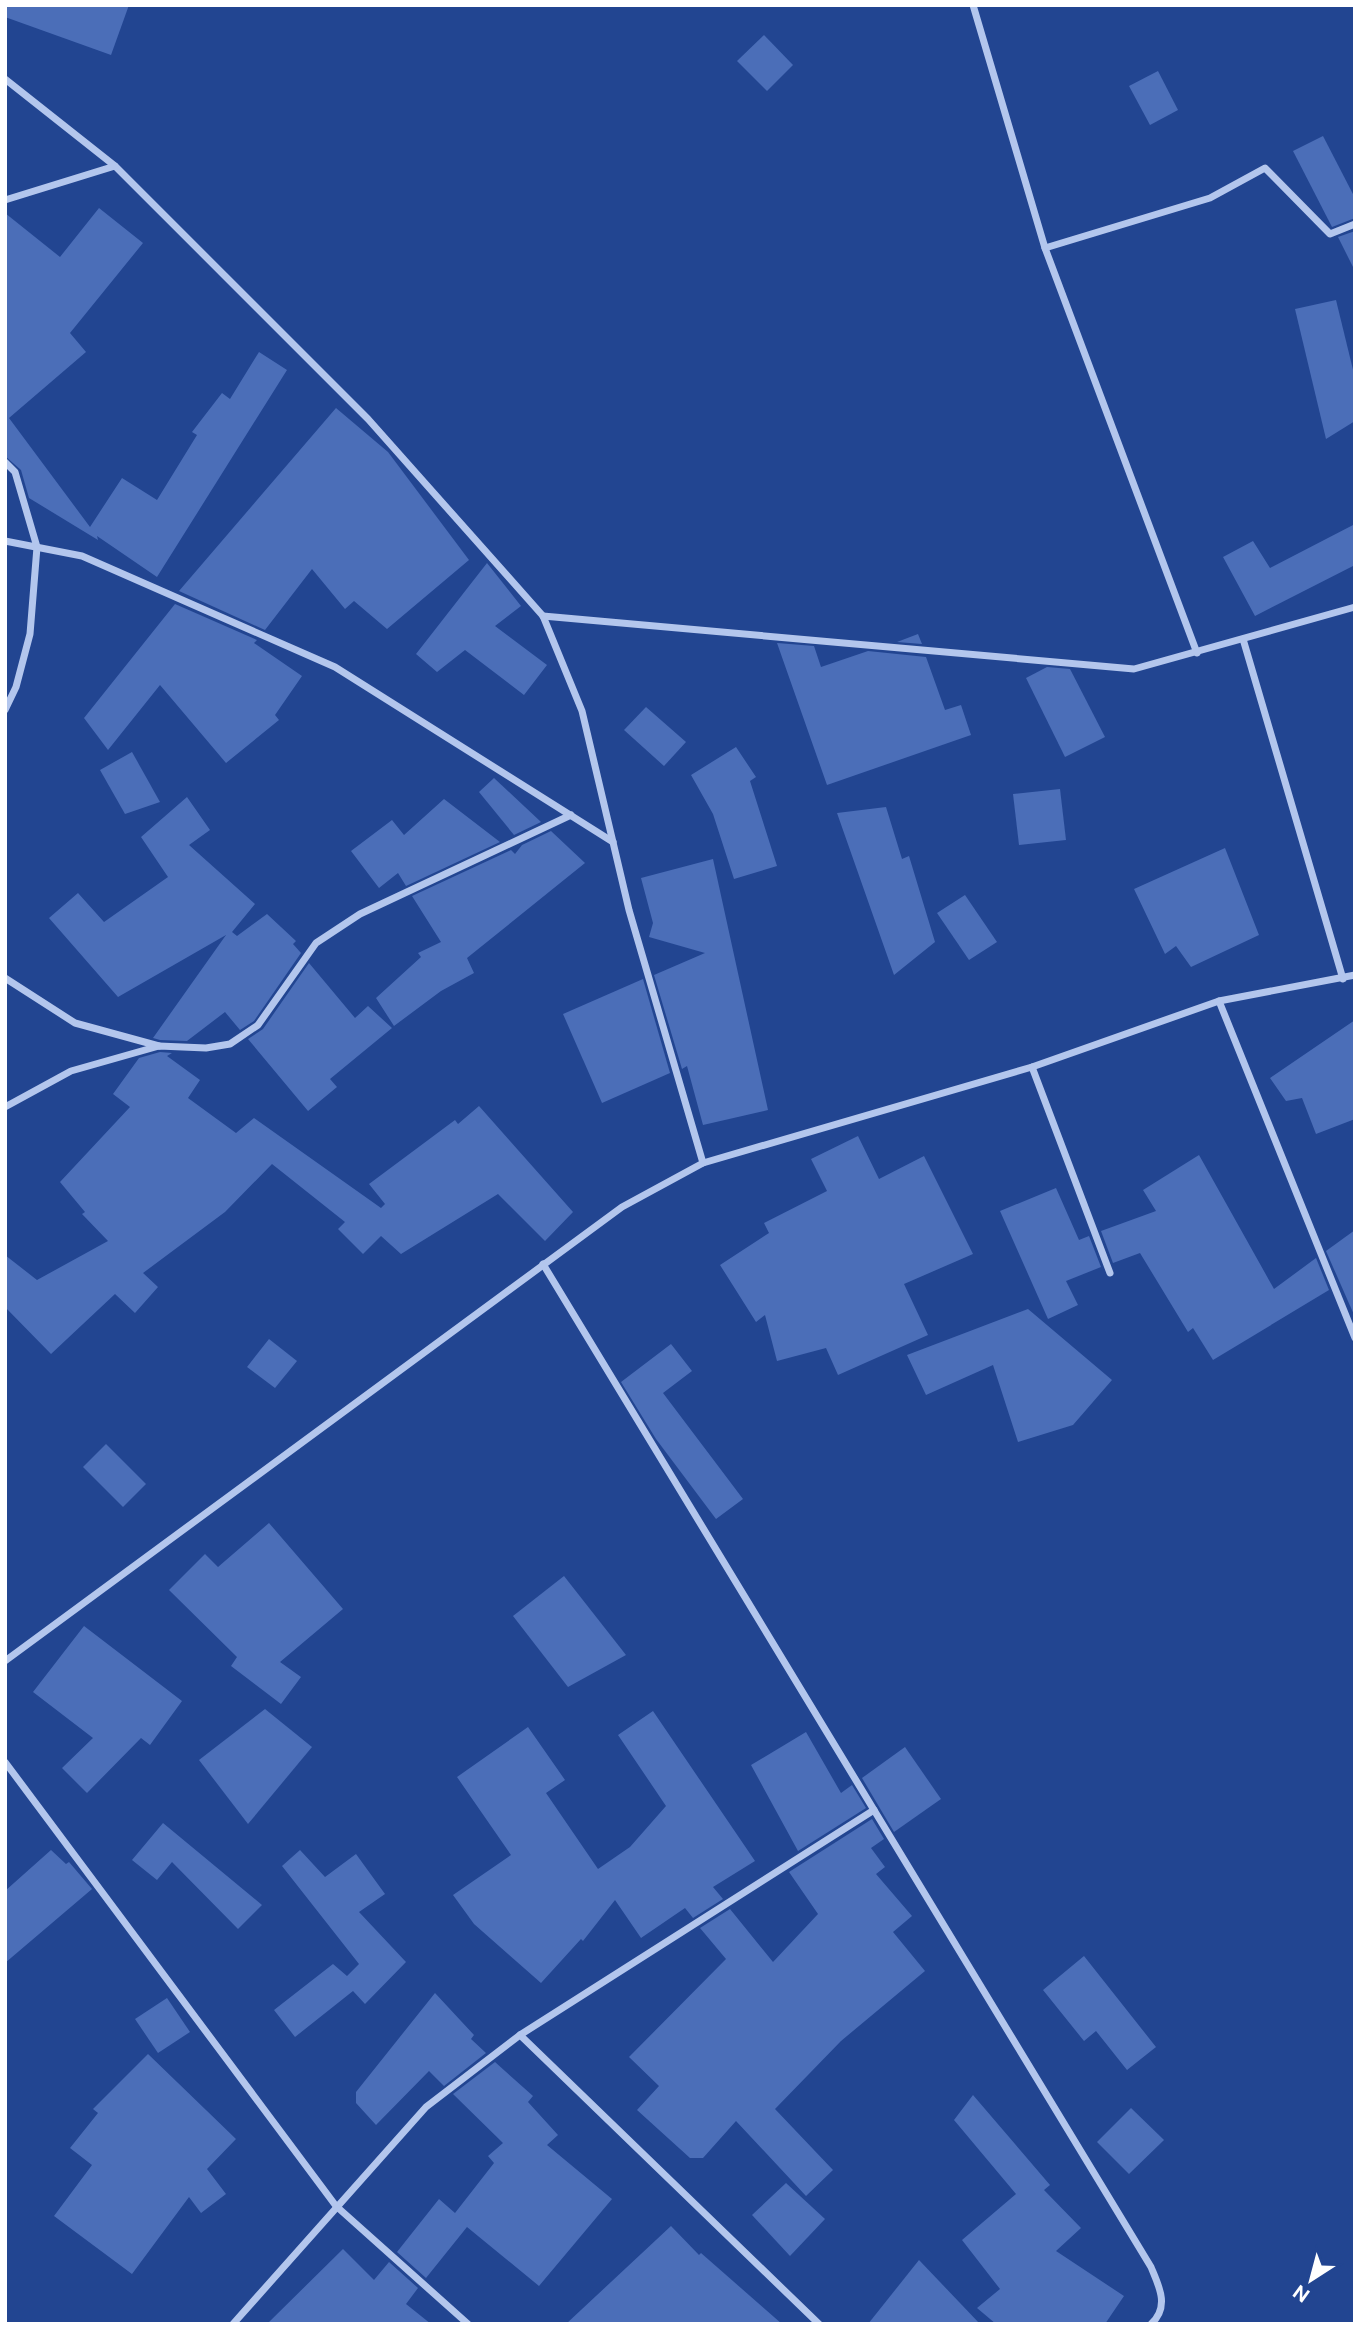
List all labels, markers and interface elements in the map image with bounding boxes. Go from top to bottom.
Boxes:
north arrow [1276,2245,1346,2315]
text: N [1289,2280,1313,2307]

